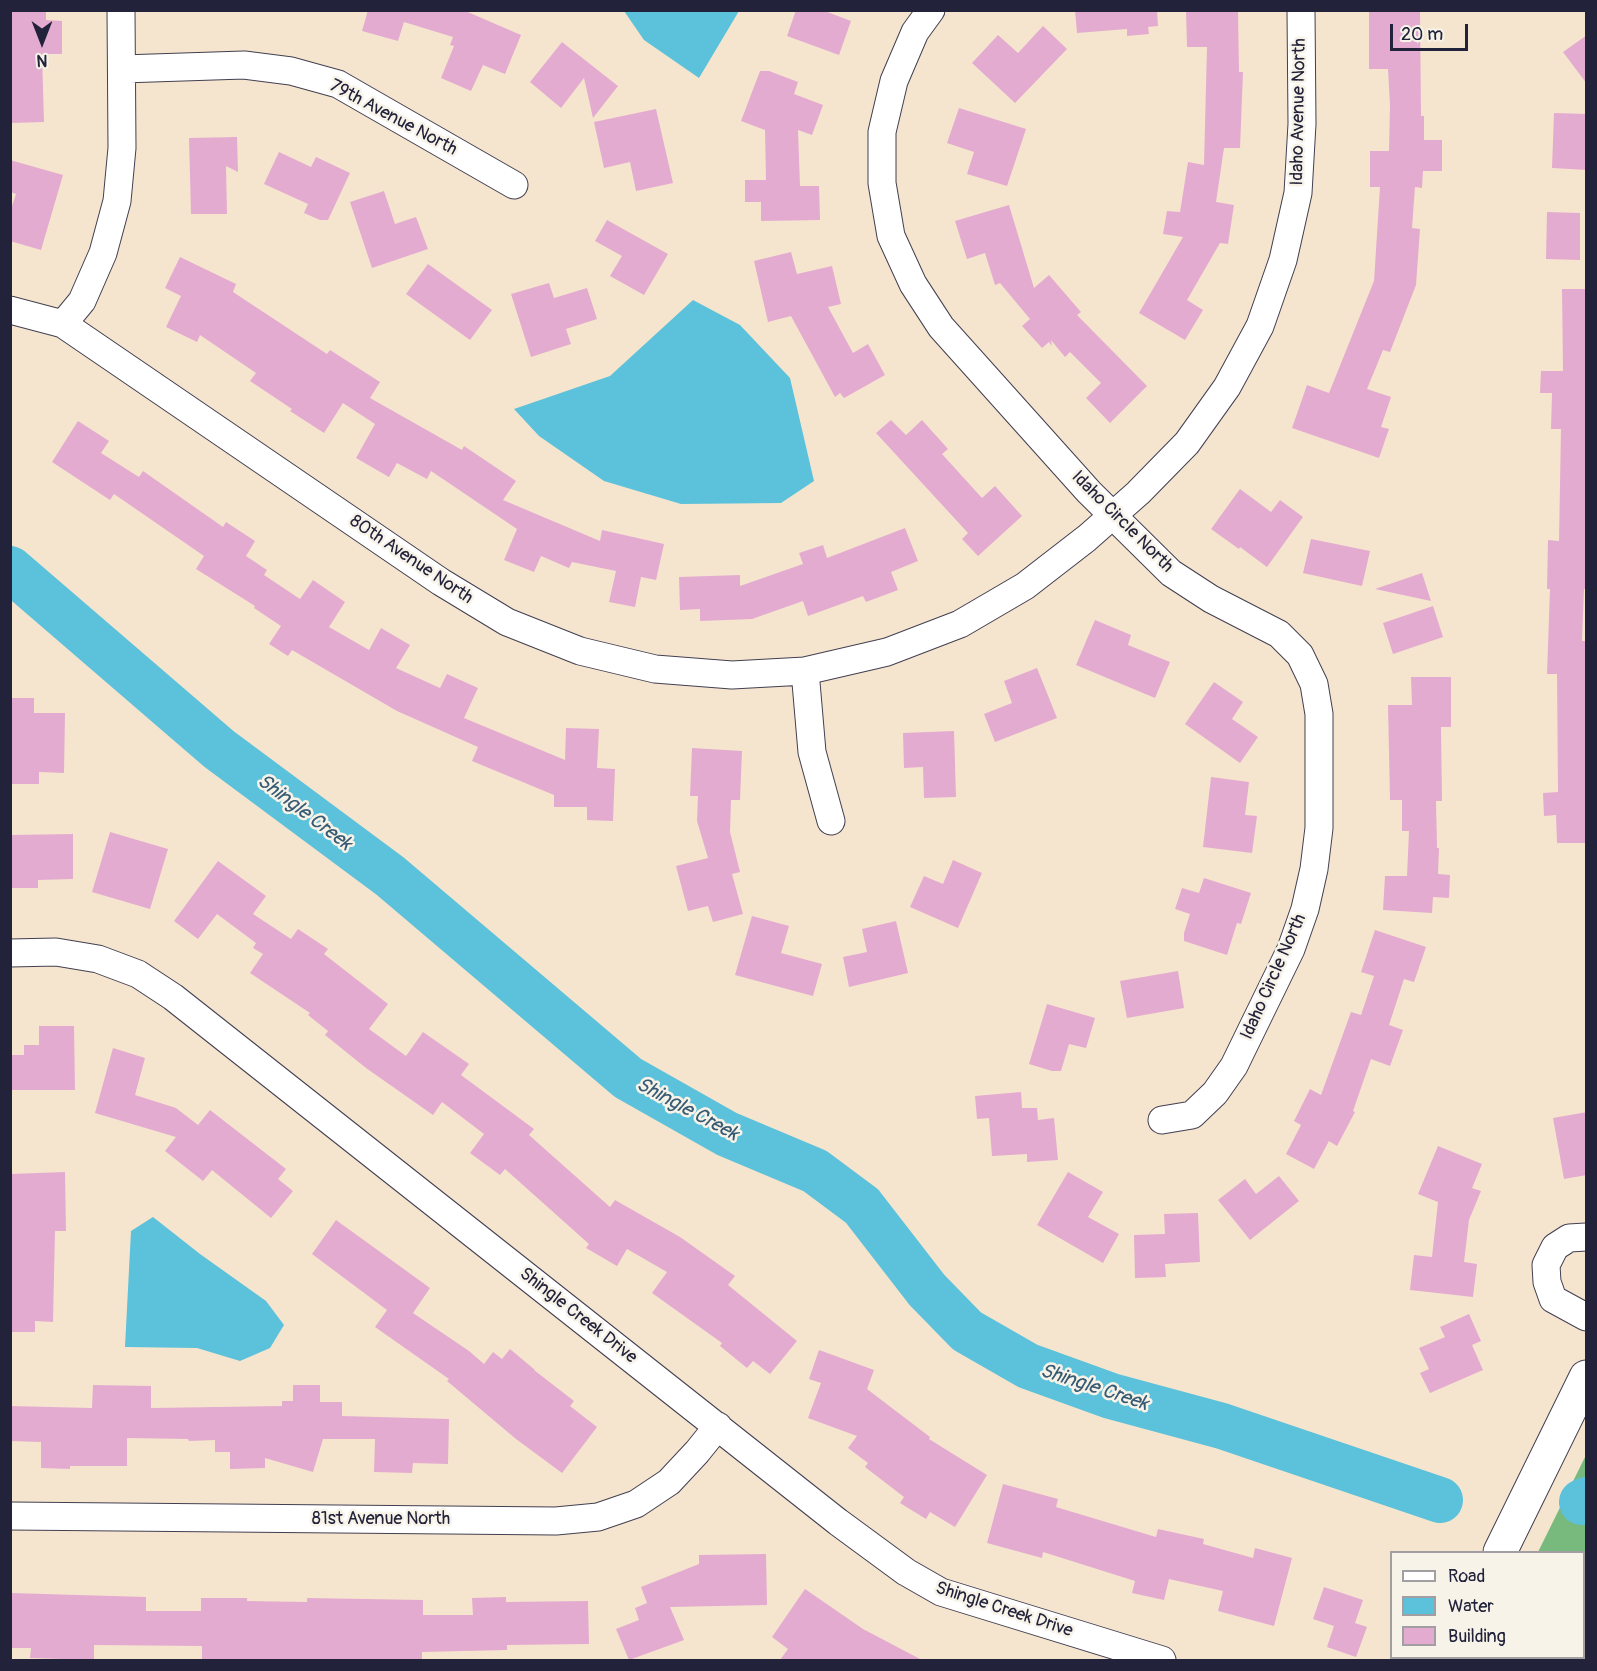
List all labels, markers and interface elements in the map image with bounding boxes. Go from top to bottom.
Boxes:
north arrow [12,12,72,72]
scale bar [1393,12,1471,50]
text: 20 m [1401,23,1443,46]
street label: Idaho Avenue North [1287,38,1311,186]
text: N [37,50,47,70]
street label: 79th Avenue North [325,75,461,161]
street label: Idaho Circle North [1067,467,1177,577]
street label: 80th Avenue North [345,511,477,609]
water label: Shingle Creek [252,770,356,856]
street label: Idaho Circle North [1237,911,1311,1043]
water label: Shingle Creek [632,1073,742,1147]
street label: Shingle Creek Drive [515,1263,641,1369]
water label: Shingle Creek [1037,1359,1151,1417]
street label: 81st Avenue North [312,1508,450,1530]
legend [1390,1551,1585,1659]
text: Road [1448,1565,1485,1588]
street label: Shingle Creek Drive [933,1578,1075,1642]
text: Water [1448,1595,1494,1618]
text: Building [1448,1625,1506,1648]

